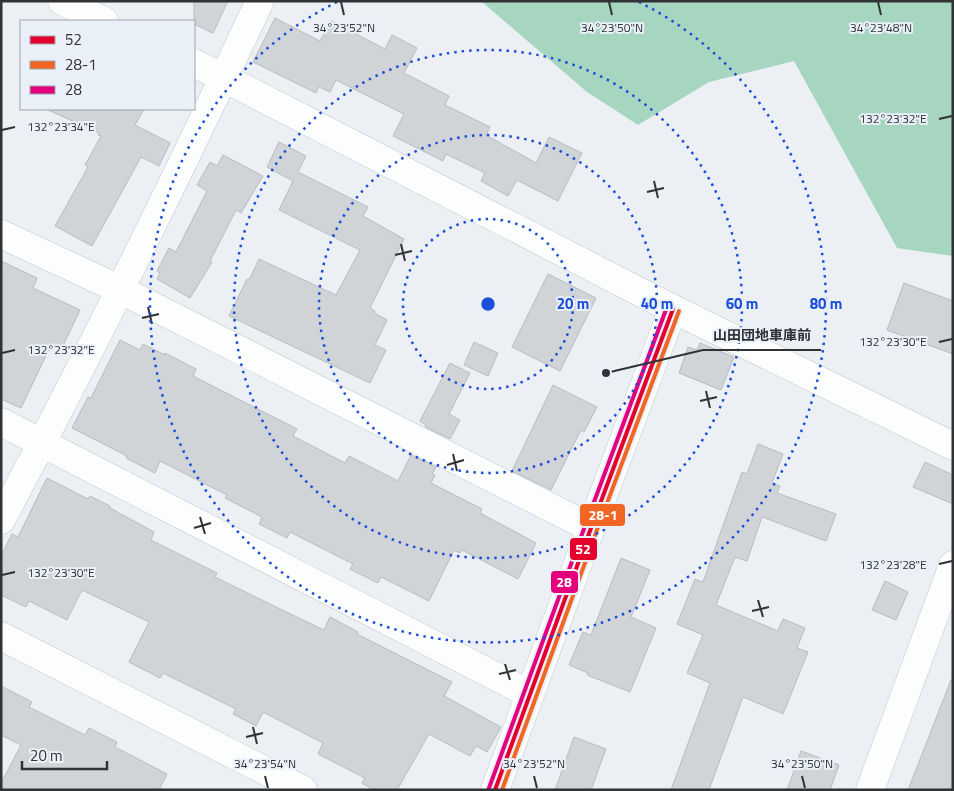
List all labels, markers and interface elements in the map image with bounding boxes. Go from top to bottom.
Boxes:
text: 34°23'52"N [313,18,375,37]
text: 34°23'50"N [581,18,643,37]
text: 34°23'48"N [850,18,912,37]
legend [20,20,195,110]
text: 52 [65,28,82,51]
text: 28-1 [65,53,97,76]
text: 28 [65,78,82,101]
text: 132°23'32"E [859,109,927,128]
text: 132°23'34"E [27,117,95,136]
text: 20 m [557,292,589,315]
text: 40 m [641,292,673,315]
text: 60 m [726,292,758,315]
text: 80 m [810,292,842,315]
centre of rings [479,295,497,313]
callout: 山田団地車庫前 [703,321,821,350]
text: 山田団地車庫前 [713,324,811,345]
text: 132°23'30"E [859,332,927,351]
text: 132°23'32"E [27,340,95,359]
line badge: 28-1 [579,503,626,527]
text: 28-1 [588,504,618,525]
line badge: 52 [569,537,598,561]
text: 52 [575,538,591,559]
text: 132°23'28"E [859,555,927,574]
text: 132°23'30"E [27,563,95,582]
line badge: 28 [550,570,579,594]
text: 28 [556,571,572,592]
scale bar [22,738,108,770]
text: 20 m [30,744,63,767]
text: 34°23'54"N [234,754,296,773]
text: 34°23'52"N [503,754,565,773]
text: 34°23'50"N [771,754,833,773]

